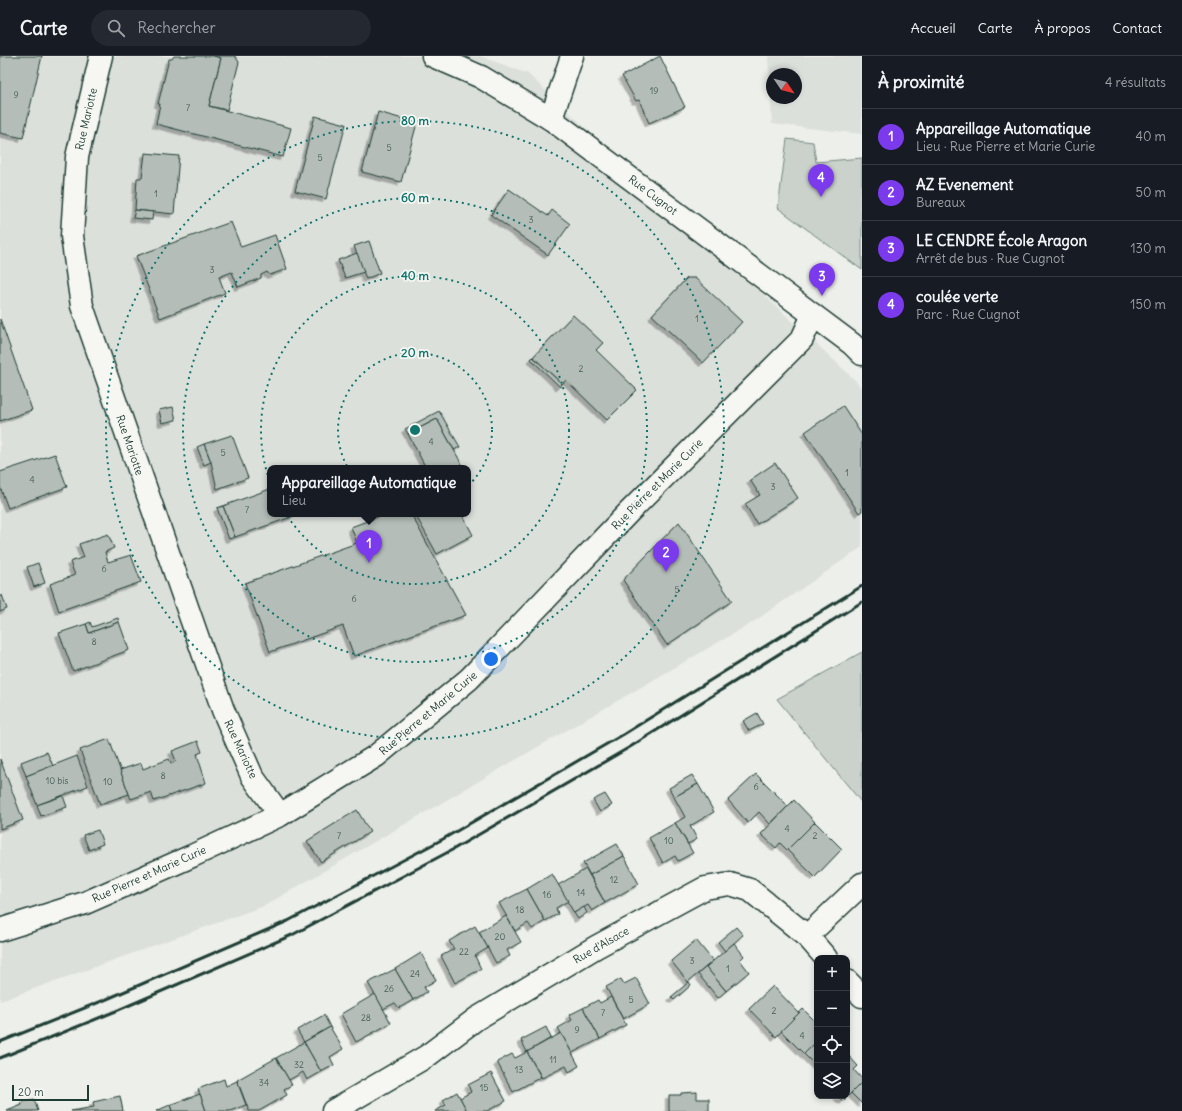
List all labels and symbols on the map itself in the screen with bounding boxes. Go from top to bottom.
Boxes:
north arrow [766,68,802,104]
house number: 19 [650,85,658,96]
street label: Rue Mariotte [72,87,100,151]
house number: 9 [13,89,19,100]
house number: 7 [186,102,191,113]
text: 80 m [401,113,430,128]
house number: 5 [386,142,392,153]
house number: 5 [317,152,323,163]
pin: 4 [808,164,834,197]
street label: Rue Cugnot [626,172,680,218]
house number: 1 [154,188,158,199]
text: 60 m [401,190,430,205]
house number: 3 [528,214,534,225]
pin: 3 [809,263,835,296]
house number: 3 [209,264,215,275]
text: 40 m [401,268,430,283]
house number: 1 [695,313,699,324]
text: 20 m [401,345,429,360]
house number: 2 [579,363,584,374]
street label: Rue Mariotte [113,413,147,477]
centre of rings [408,423,422,437]
street label: Rue Pierre et Marie Curie [608,435,706,533]
house number: 4 [428,436,434,447]
house number: 5 [220,447,226,458]
house number: 1 [845,467,849,478]
house number: 4 [29,474,35,485]
house number: 3 [770,481,776,492]
house number: 7 [245,504,250,515]
pin: 1 [356,530,382,563]
pin: 2 [653,539,679,572]
house number: 6 [101,563,107,574]
house number: 5 [674,584,680,595]
house number: 6 [351,593,357,604]
house number: 8 [91,636,97,647]
your location [481,649,501,669]
street label: Rue Pierre et Marie Curie [376,668,480,758]
street label: Rue Mariotte [221,717,261,781]
house number: 8 [160,770,166,781]
house number: 10 bis [46,775,68,786]
house number: 10 [103,776,113,787]
house number: 6 [753,781,759,792]
house number: 4 [784,823,790,834]
house number: 7 [337,830,342,841]
house number: 2 [813,830,818,841]
house number: 10 [664,835,674,846]
street label: Rue Pierre et Marie Curie [90,843,208,905]
house number: 12 [610,874,618,885]
house number: 14 [577,887,585,898]
house number: 16 [543,889,551,900]
house number: 18 [516,904,524,915]
street label: Rue d'Alsace [571,923,631,967]
house number: 20 [495,931,506,942]
house number: 22 [459,946,469,957]
house number: 3 [689,955,695,966]
house number: 1 [726,963,730,974]
house number: 24 [410,968,420,979]
house number: 26 [384,983,394,994]
house number: 5 [628,994,634,1005]
house number: 2 [772,1005,777,1016]
house number: 7 [601,1007,606,1018]
house number: 28 [361,1012,371,1023]
house number: 9 [574,1024,580,1035]
house number: 4 [799,1030,805,1041]
house number: 11 [549,1054,557,1065]
house number: 32 [294,1059,304,1070]
house number: 13 [515,1064,523,1075]
house number: 34 [259,1077,269,1088]
house number: 15 [480,1082,488,1093]
scale bar [12,1083,89,1102]

